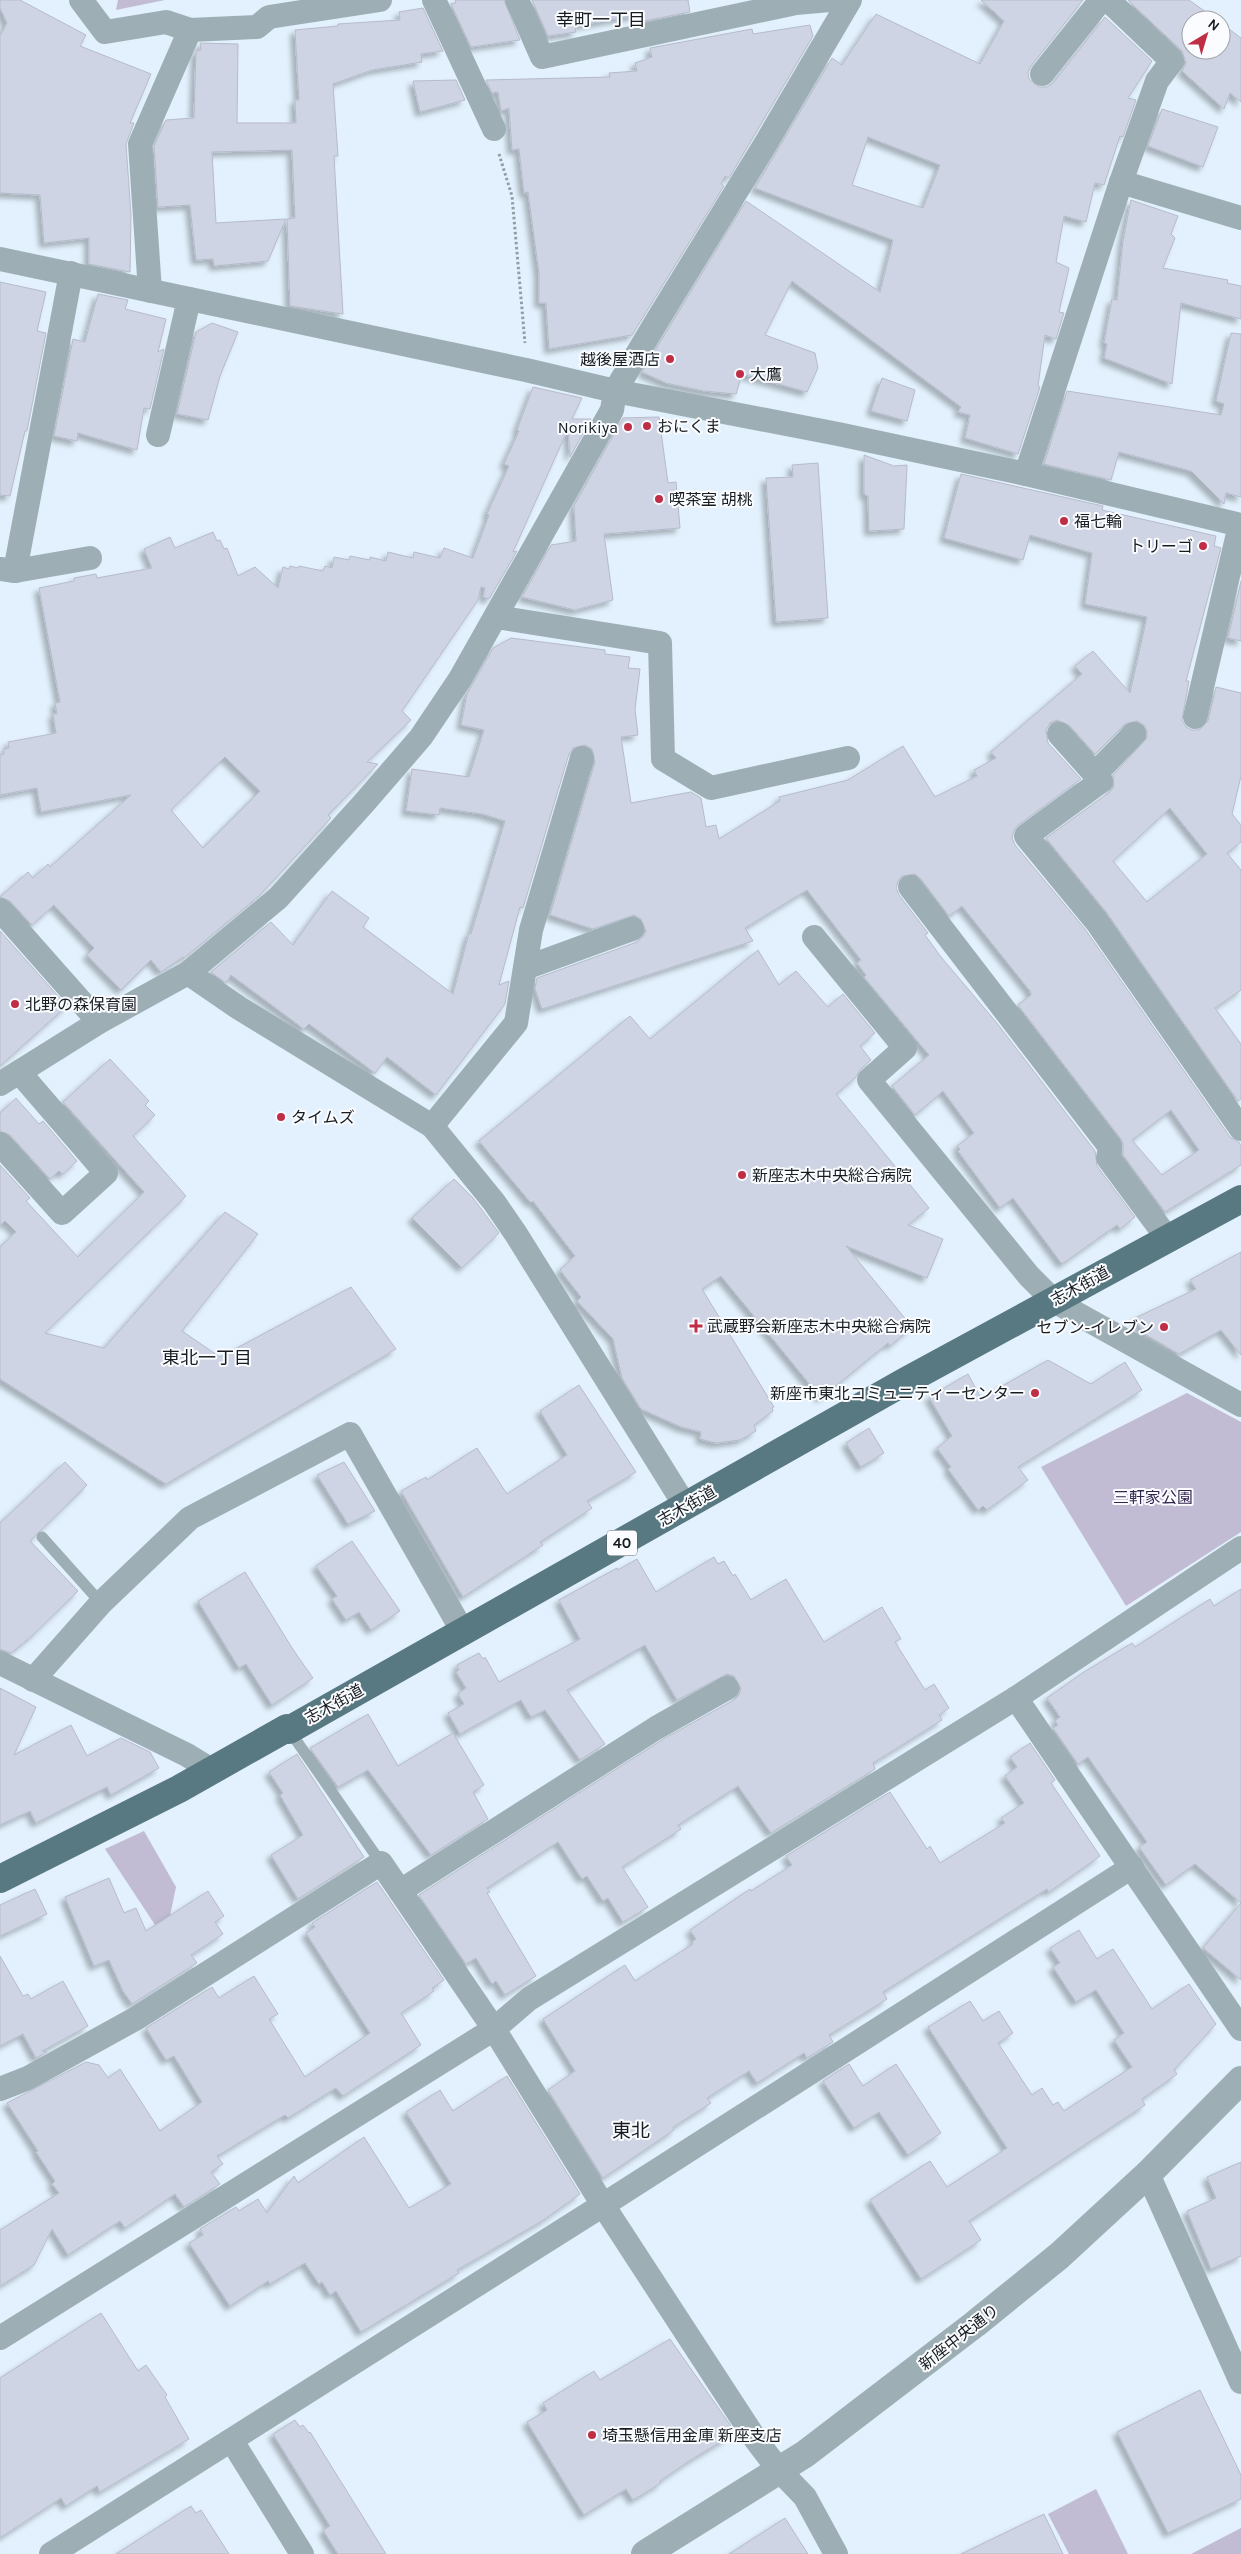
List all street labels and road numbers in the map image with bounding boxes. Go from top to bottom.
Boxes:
street label: 志木街道 [1047,1262,1113,1310]
street label: 志木街道 [655,1482,719,1530]
road number: 40 [607,1530,637,1556]
street label: 志木街道 [301,1680,367,1728]
street label: 新座中央通り [915,2300,1003,2374]

